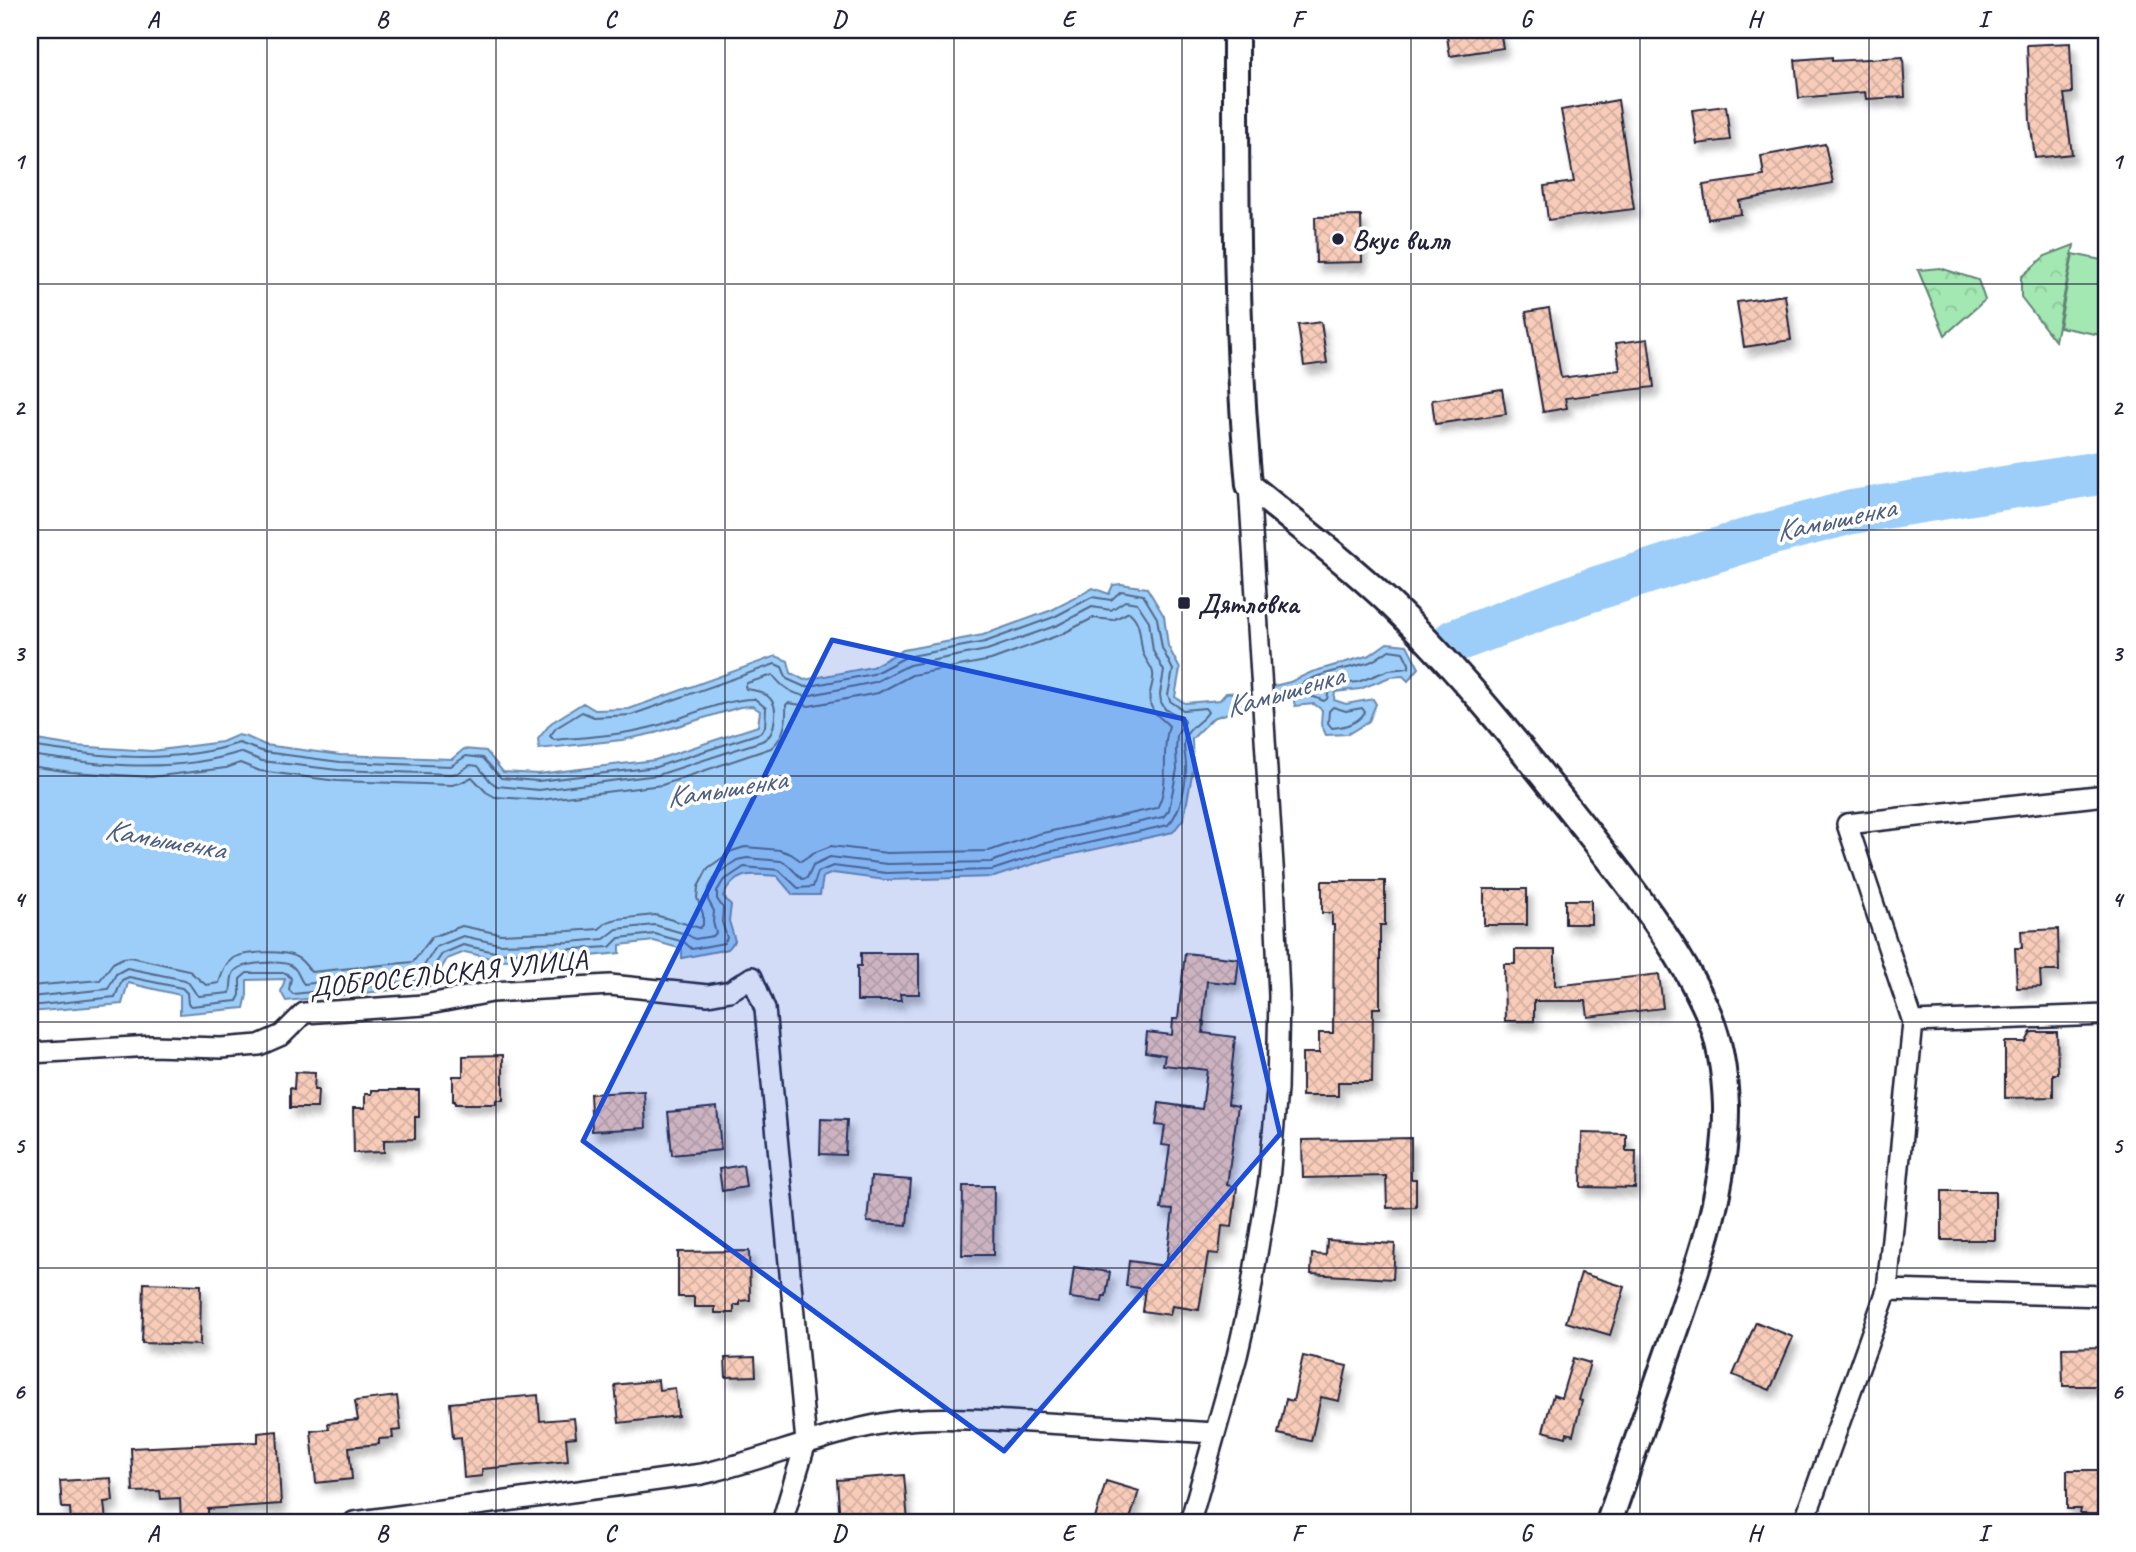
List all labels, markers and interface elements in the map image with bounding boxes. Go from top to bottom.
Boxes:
text: A [147,5,161,34]
text: B [376,5,390,34]
text: C [605,5,619,34]
text: D [832,5,848,34]
text: E [1062,5,1078,34]
text: F [1292,5,1308,34]
text: G [1520,5,1535,34]
text: H [1747,5,1765,34]
text: I [1978,5,1993,34]
text: 1 [14,147,27,176]
text: 1 [2112,147,2125,176]
place label: Вкус вилл [1352,222,1451,257]
marker: Вкус вилл [1330,231,1346,247]
text: 2 [14,393,27,422]
text: 2 [2112,393,2125,422]
water label: Камышенка [1772,487,1901,550]
place label: Дятловка [1198,586,1301,621]
marker: Дятловка [1176,595,1192,611]
text: 3 [14,639,27,668]
text: 3 [2112,639,2125,668]
water label: Камышенка [1221,655,1350,726]
water label: Камышенка [663,759,792,816]
water label: Камышенка [102,810,231,869]
text: 4 [14,885,27,914]
text: 4 [2112,885,2125,914]
street label: ДОБРОСЕЛЬСКАЯ УЛИЦА [308,941,589,1005]
text: 5 [14,1131,26,1160]
text: 5 [2112,1131,2124,1160]
text: 6 [14,1377,27,1406]
text: 6 [2112,1377,2125,1406]
text: A [147,1519,161,1548]
text: B [376,1519,390,1548]
text: C [605,1519,619,1548]
text: D [832,1519,848,1548]
text: E [1062,1519,1078,1548]
text: F [1292,1519,1308,1548]
text: G [1520,1519,1535,1548]
text: H [1747,1519,1765,1548]
text: I [1978,1519,1993,1548]

